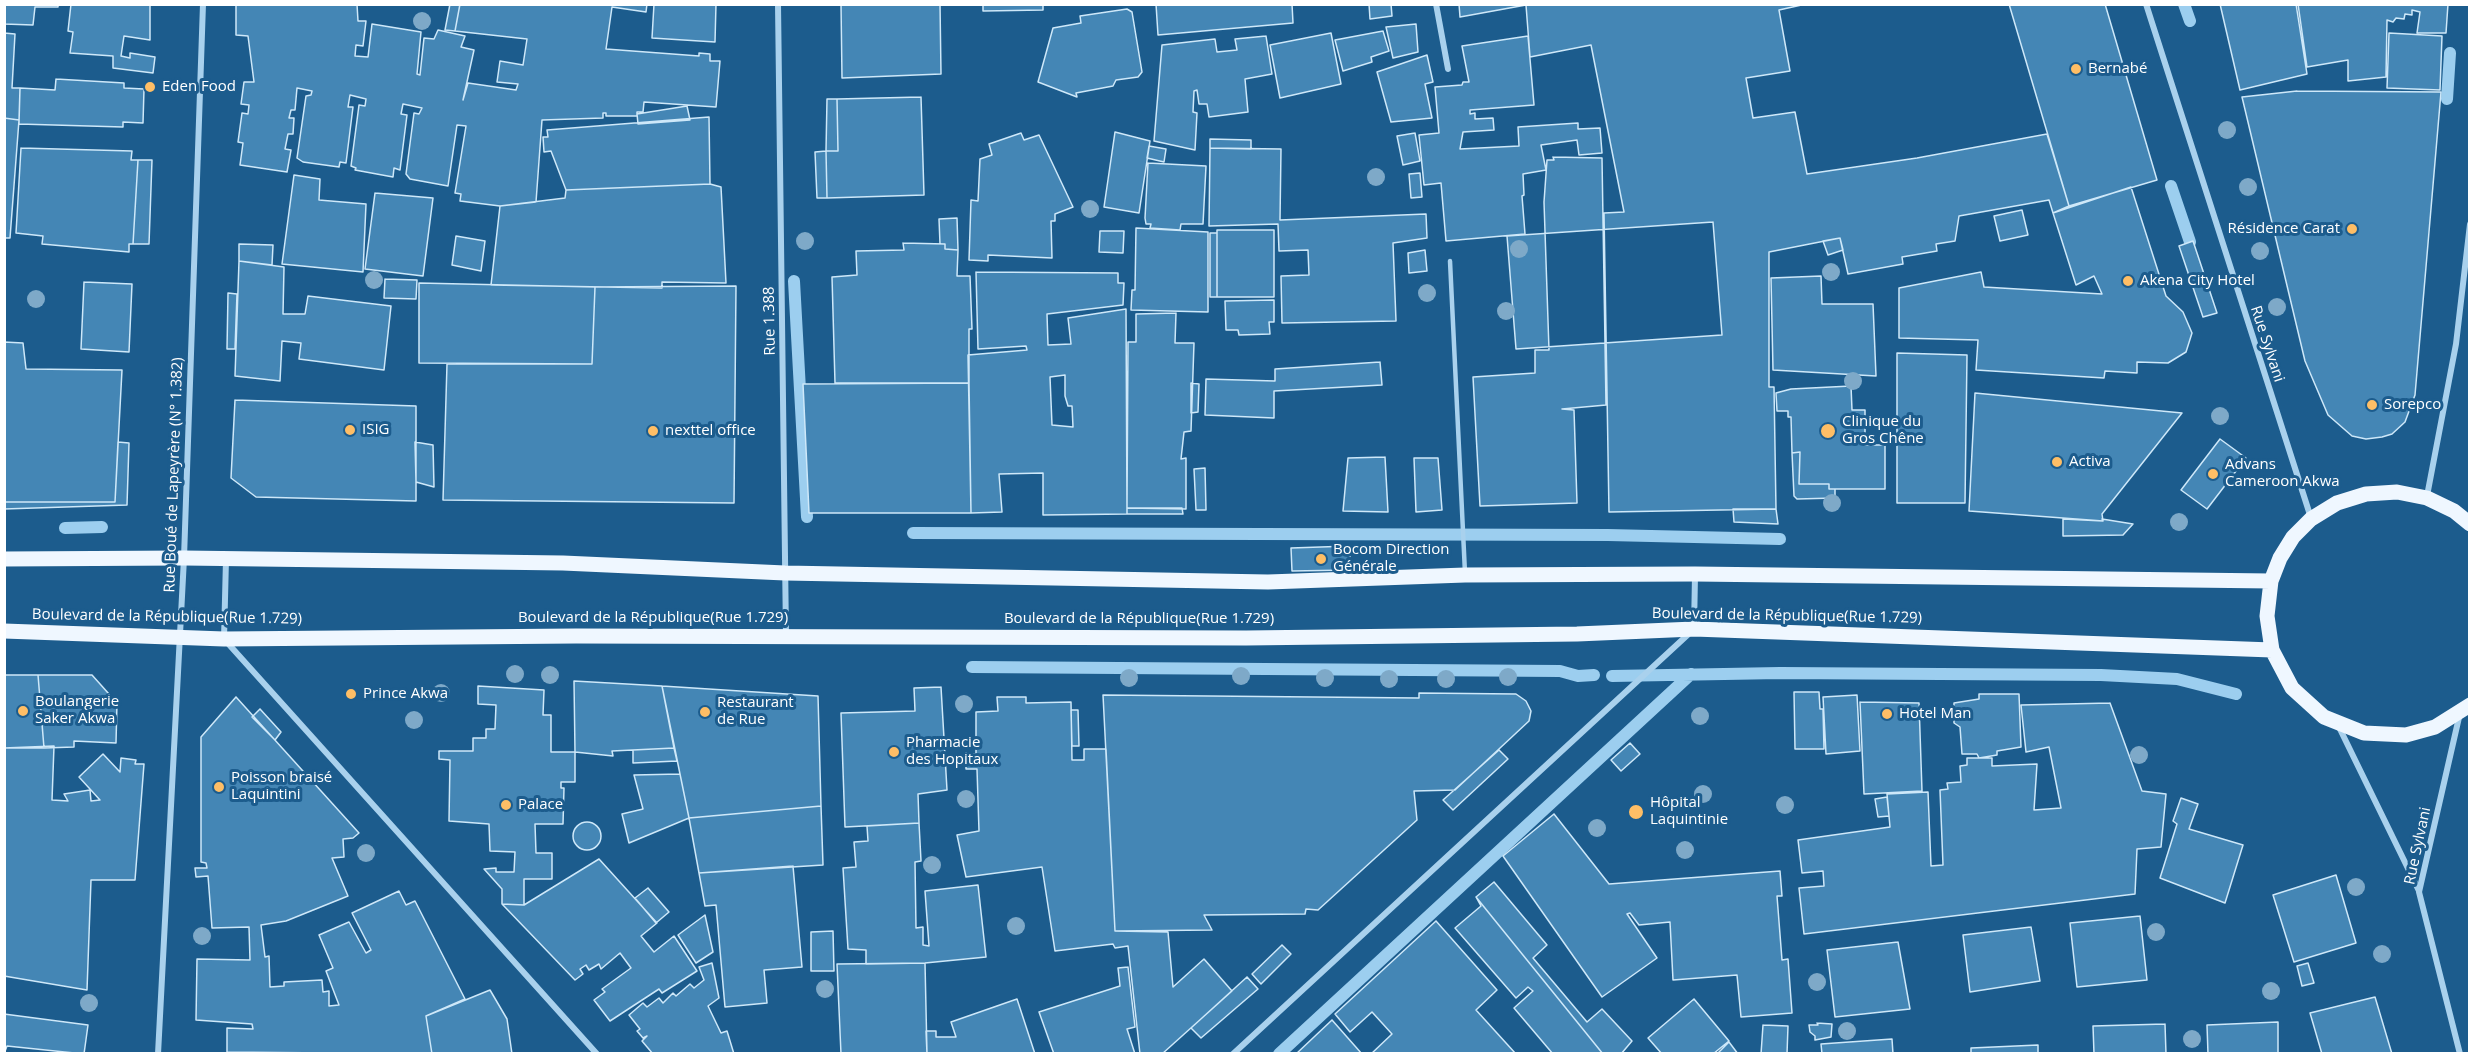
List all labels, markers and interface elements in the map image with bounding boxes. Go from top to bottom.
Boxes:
place label: Bernabé [2088,60,2147,78]
marker: Bernabé [2069,62,2083,76]
place label: Eden Food [162,78,236,96]
marker: Eden Food [143,80,157,94]
place label: Résidence Carat [2227,220,2340,238]
marker: Résidence Carat [2345,222,2359,236]
place label: Akena City Hotel [2140,272,2255,290]
marker: Akena City Hotel [2121,274,2135,288]
street label: Rue 1.388 [760,286,780,356]
street label: Rue Sylvani [2246,304,2288,384]
street label: Rue Boué de Lapeyrère (N° 1.382) [161,357,187,593]
place label: Sorepco [2384,396,2441,414]
marker: Sorepco [2365,398,2379,412]
place label: Clinique du Gros Chêne [1842,413,1924,448]
place label: ISIG [362,421,390,439]
place label: nexttel office [665,422,756,440]
marker: Clinique du Gros Chêne [1819,422,1837,440]
marker: ISIG [343,423,357,437]
marker: nexttel office [646,424,660,438]
place label: Activa [2069,453,2111,471]
marker: Activa [2050,455,2064,469]
place label: Advans Cameroon Akwa [2225,456,2340,491]
marker: Advans Cameroon Akwa [2206,467,2220,481]
place label: Bocom Direction Générale [1333,541,1449,576]
marker: Bocom Direction Générale [1314,552,1328,566]
street label: Boulevard de la République(Rue 1.729) [1652,605,1922,627]
street label: Boulevard de la République(Rue 1.729) [32,606,302,628]
street label: Boulevard de la République(Rue 1.729) [518,609,788,627]
street label: Boulevard de la République(Rue 1.729) [1004,610,1274,628]
place label: Prince Akwa [363,685,448,703]
marker: Prince Akwa [344,687,358,701]
place label: Boulangerie Saker Akwa [35,693,119,728]
place label: Restaurant de Rue [717,694,794,729]
marker: Boulangerie Saker Akwa [16,704,30,718]
marker: Restaurant de Rue [698,705,712,719]
place label: Hotel Man [1899,705,1972,723]
marker: Hotel Man [1880,707,1894,721]
place label: Pharmacie des Hopitaux [906,734,998,769]
marker: Pharmacie des Hopitaux [887,745,901,759]
place label: Poisson braisé Laquintini [231,769,332,804]
marker: Poisson braisé Laquintini [212,780,226,794]
place label: Hôpital Laquintinie [1650,794,1728,829]
place label: Palace [518,796,563,814]
marker: Palace [499,798,513,812]
marker: Hôpital Laquintinie [1627,803,1645,821]
street label: Rue Sylvani [2401,805,2435,887]

